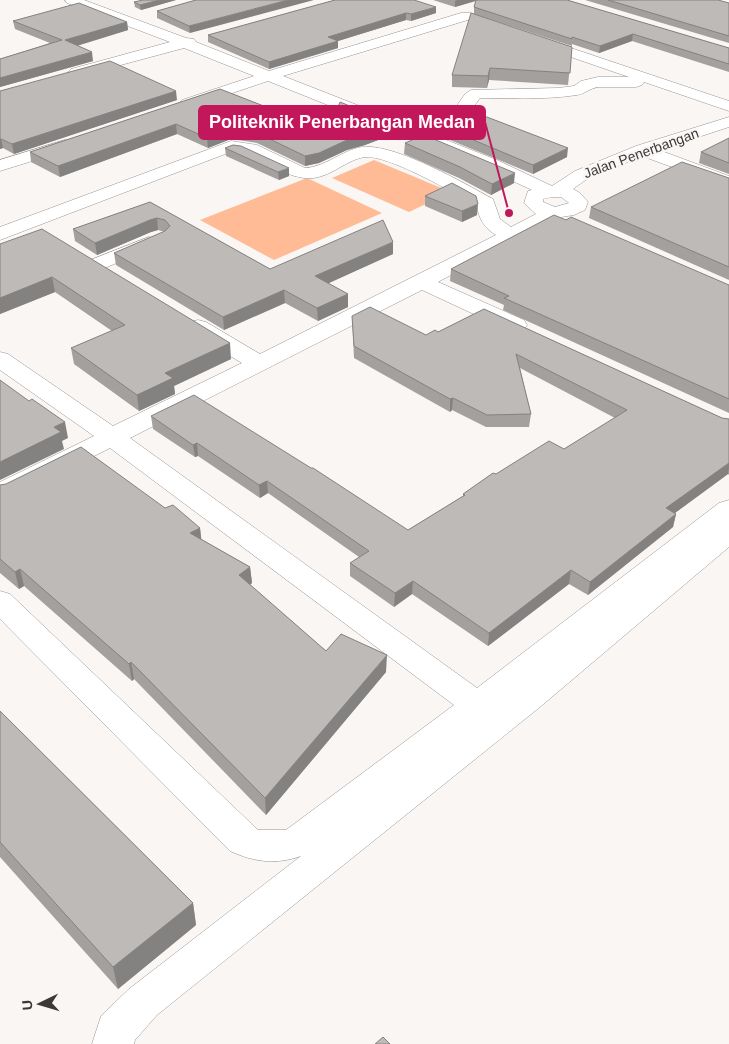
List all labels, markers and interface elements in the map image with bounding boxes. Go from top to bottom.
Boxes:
callout: Politeknik Penerbangan Medan [199,106,485,139]
text: Politeknik Penerbangan Medan [209,112,475,132]
street label: Jalan Penerbangan [581,125,701,181]
north arrow [15,979,65,1029]
text: U [19,999,35,1011]

